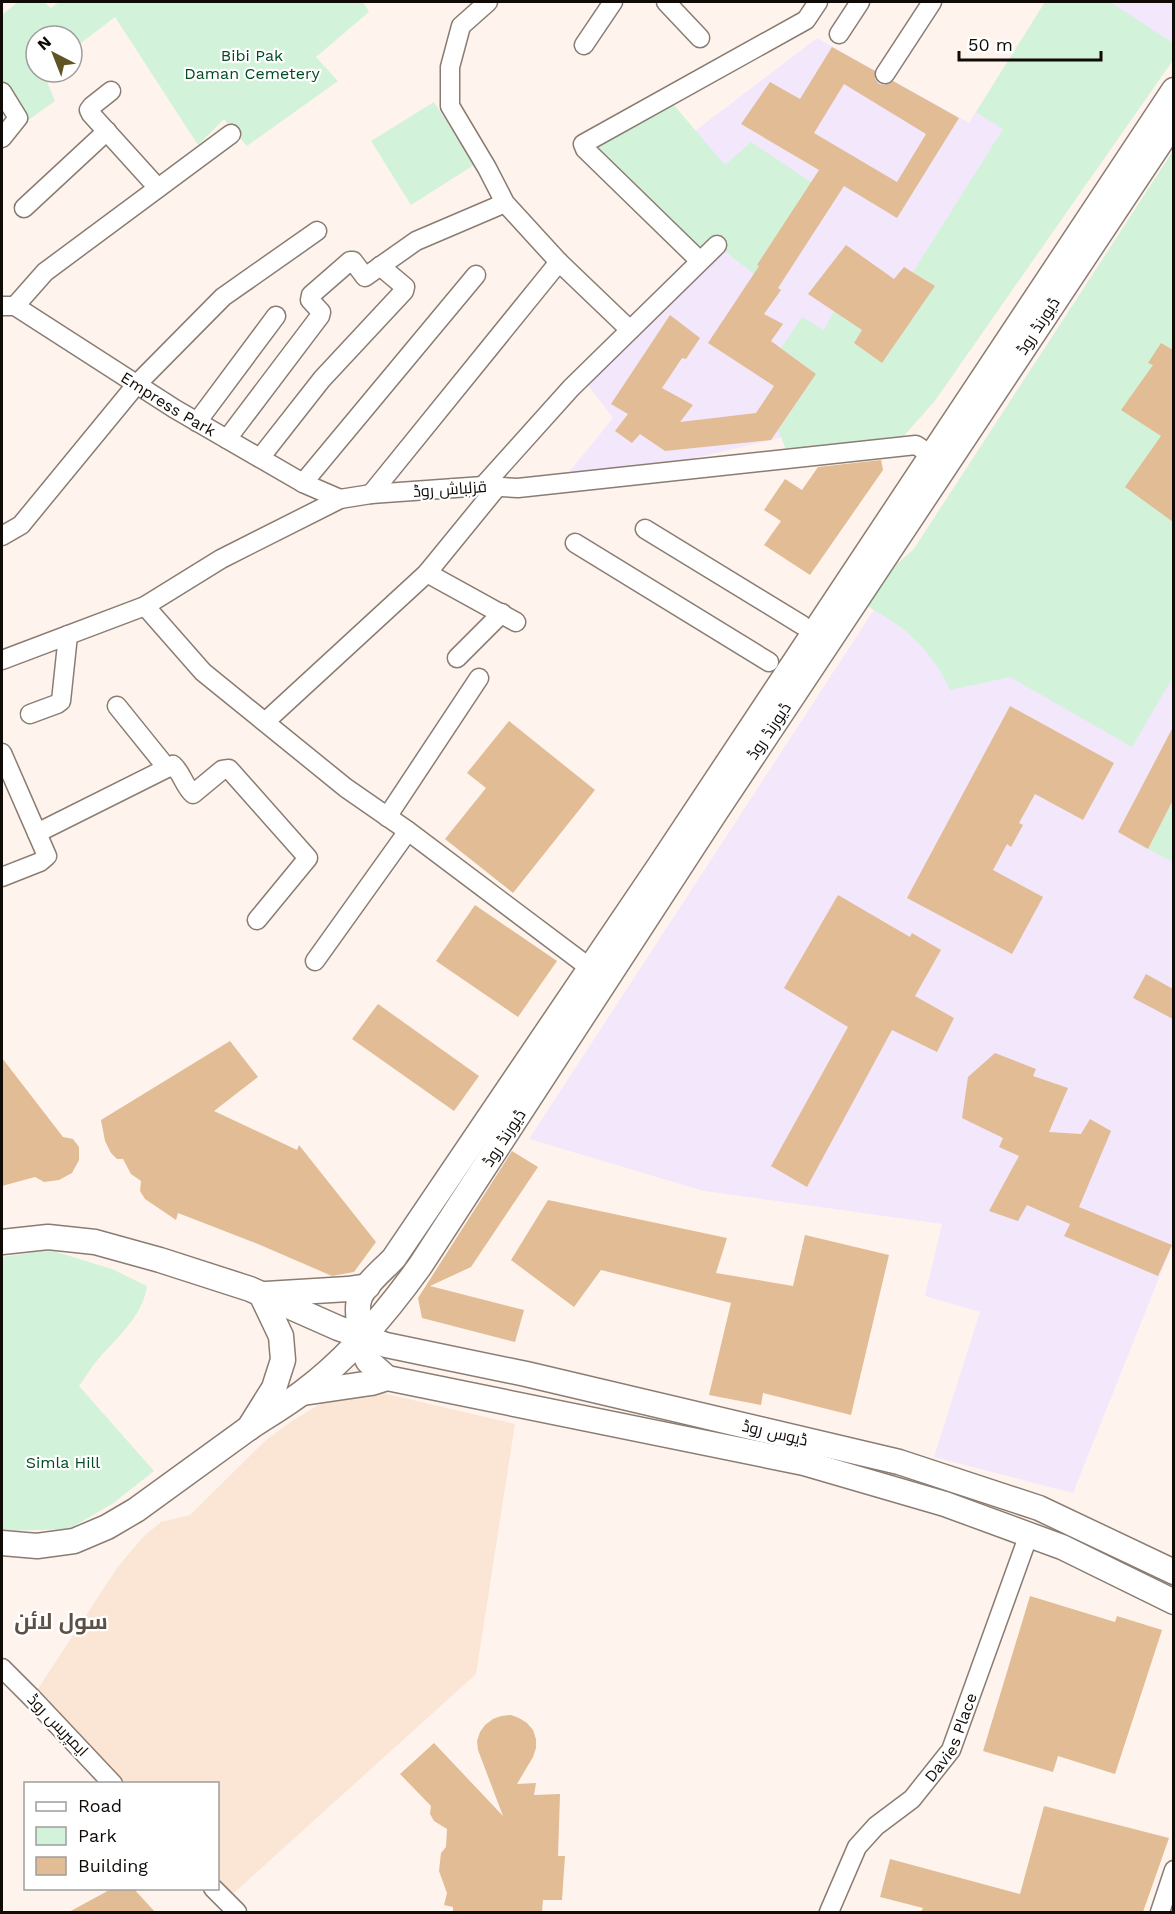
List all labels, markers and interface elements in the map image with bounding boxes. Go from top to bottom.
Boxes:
north arrow [24,24,84,84]
scale bar [959,24,1102,62]
text: N [34,32,55,54]
text: 50 m [968,34,1013,55]
park label: Bibi Pak Daman Cemetery [184,46,320,83]
street label: ڈیورنڈ روڈ [1012,294,1064,358]
street label: Empress Park [118,367,219,440]
street label: قزلباش روڈ [413,477,488,502]
street label: ڈیورنڈ روڈ [743,699,795,763]
street label: ڈیورنڈ روڈ [478,1106,530,1170]
street label: ڈیوس روڈ [740,1416,810,1451]
park label: Simla Hill [26,1453,100,1472]
district label: سول لائن [14,1609,108,1635]
street label: ایمپریس روڈ [22,1690,92,1761]
street label: Davies Place [920,1690,980,1785]
legend [24,1782,219,1890]
text: Road [78,1795,122,1816]
text: Park [78,1825,117,1846]
text: Building [78,1855,148,1876]

